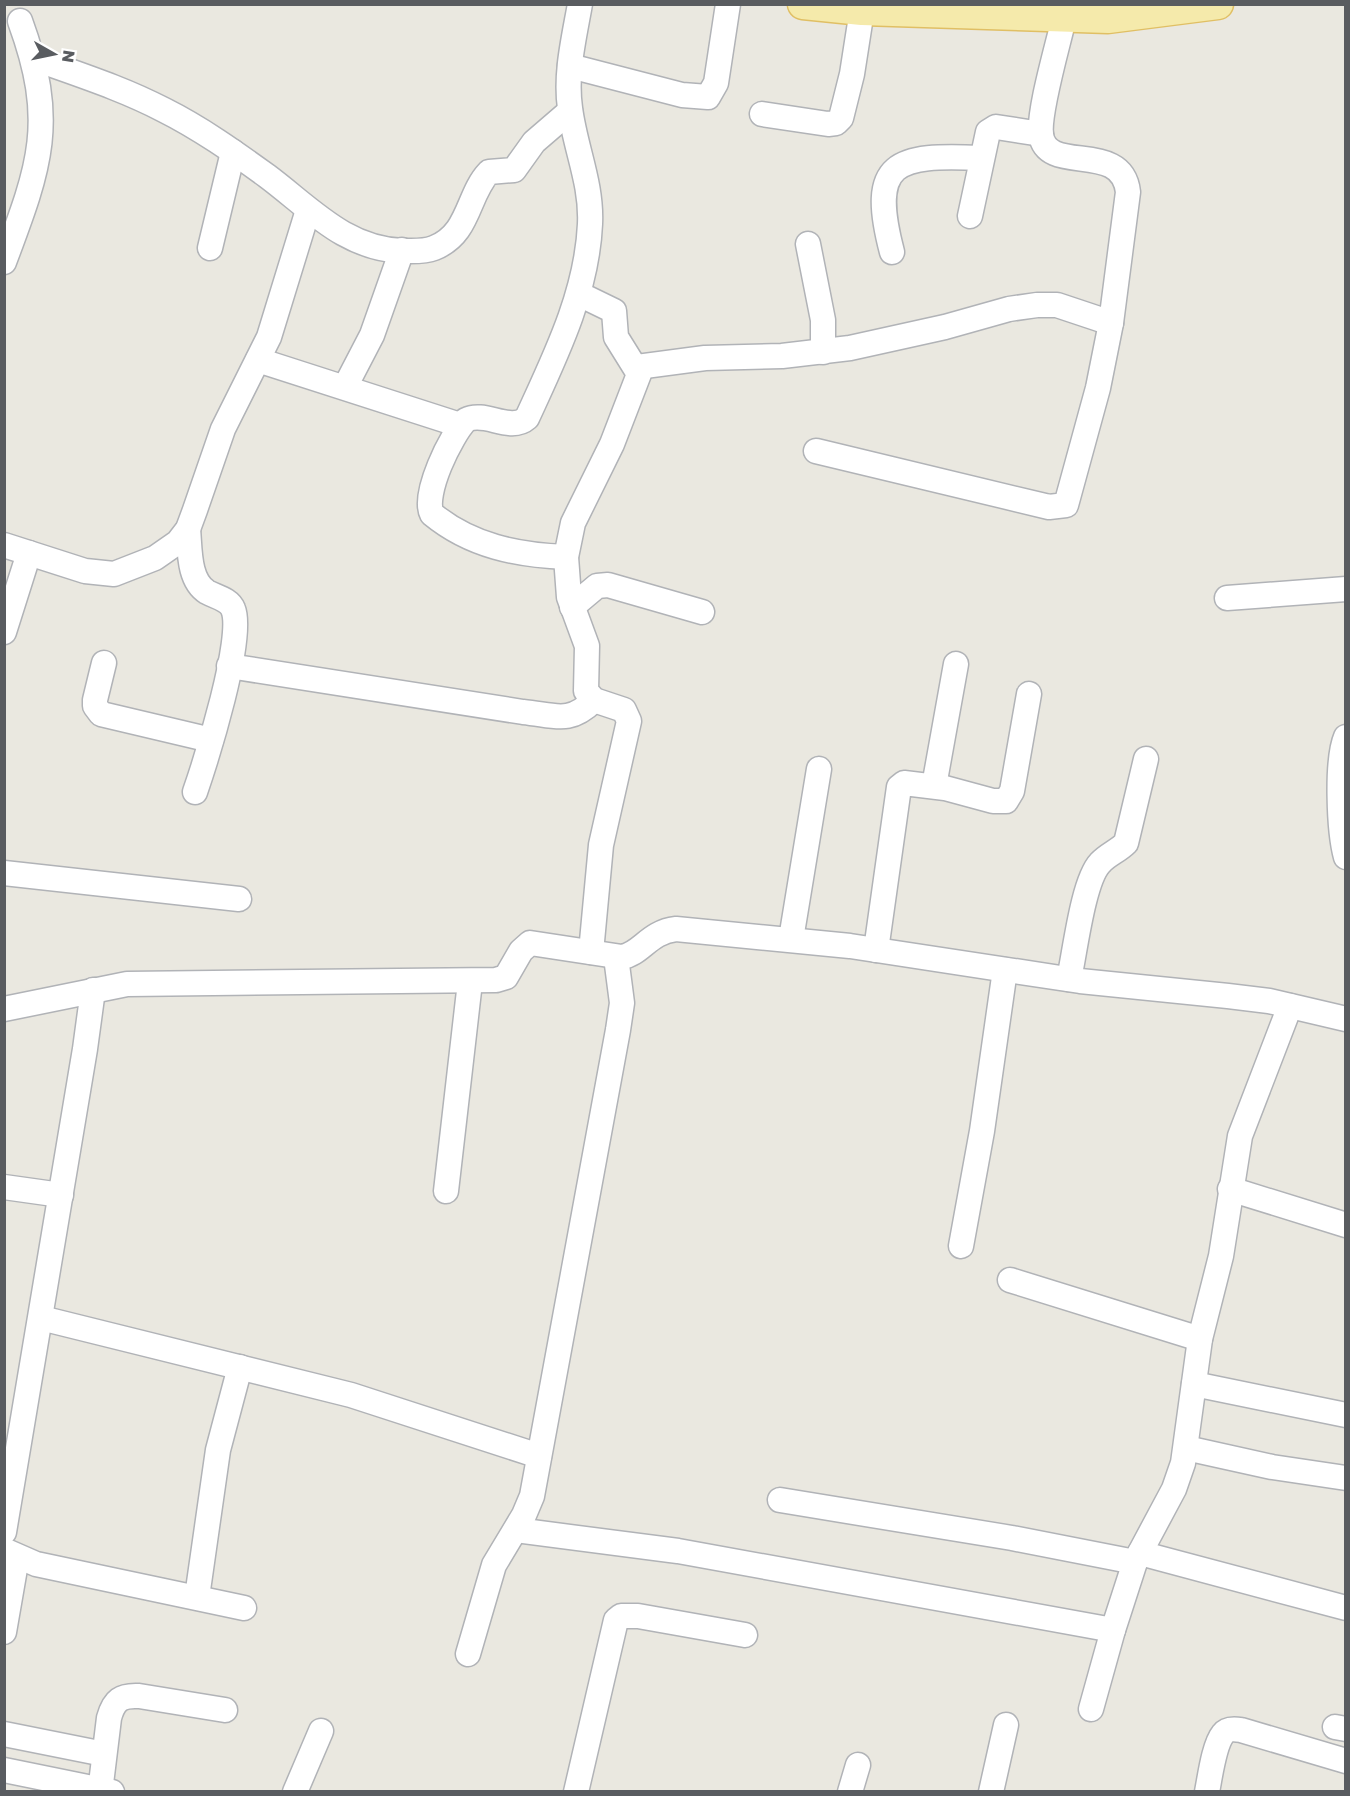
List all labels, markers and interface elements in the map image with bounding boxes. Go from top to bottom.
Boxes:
north arrow [24,24,84,84]
text: N [58,49,80,64]

